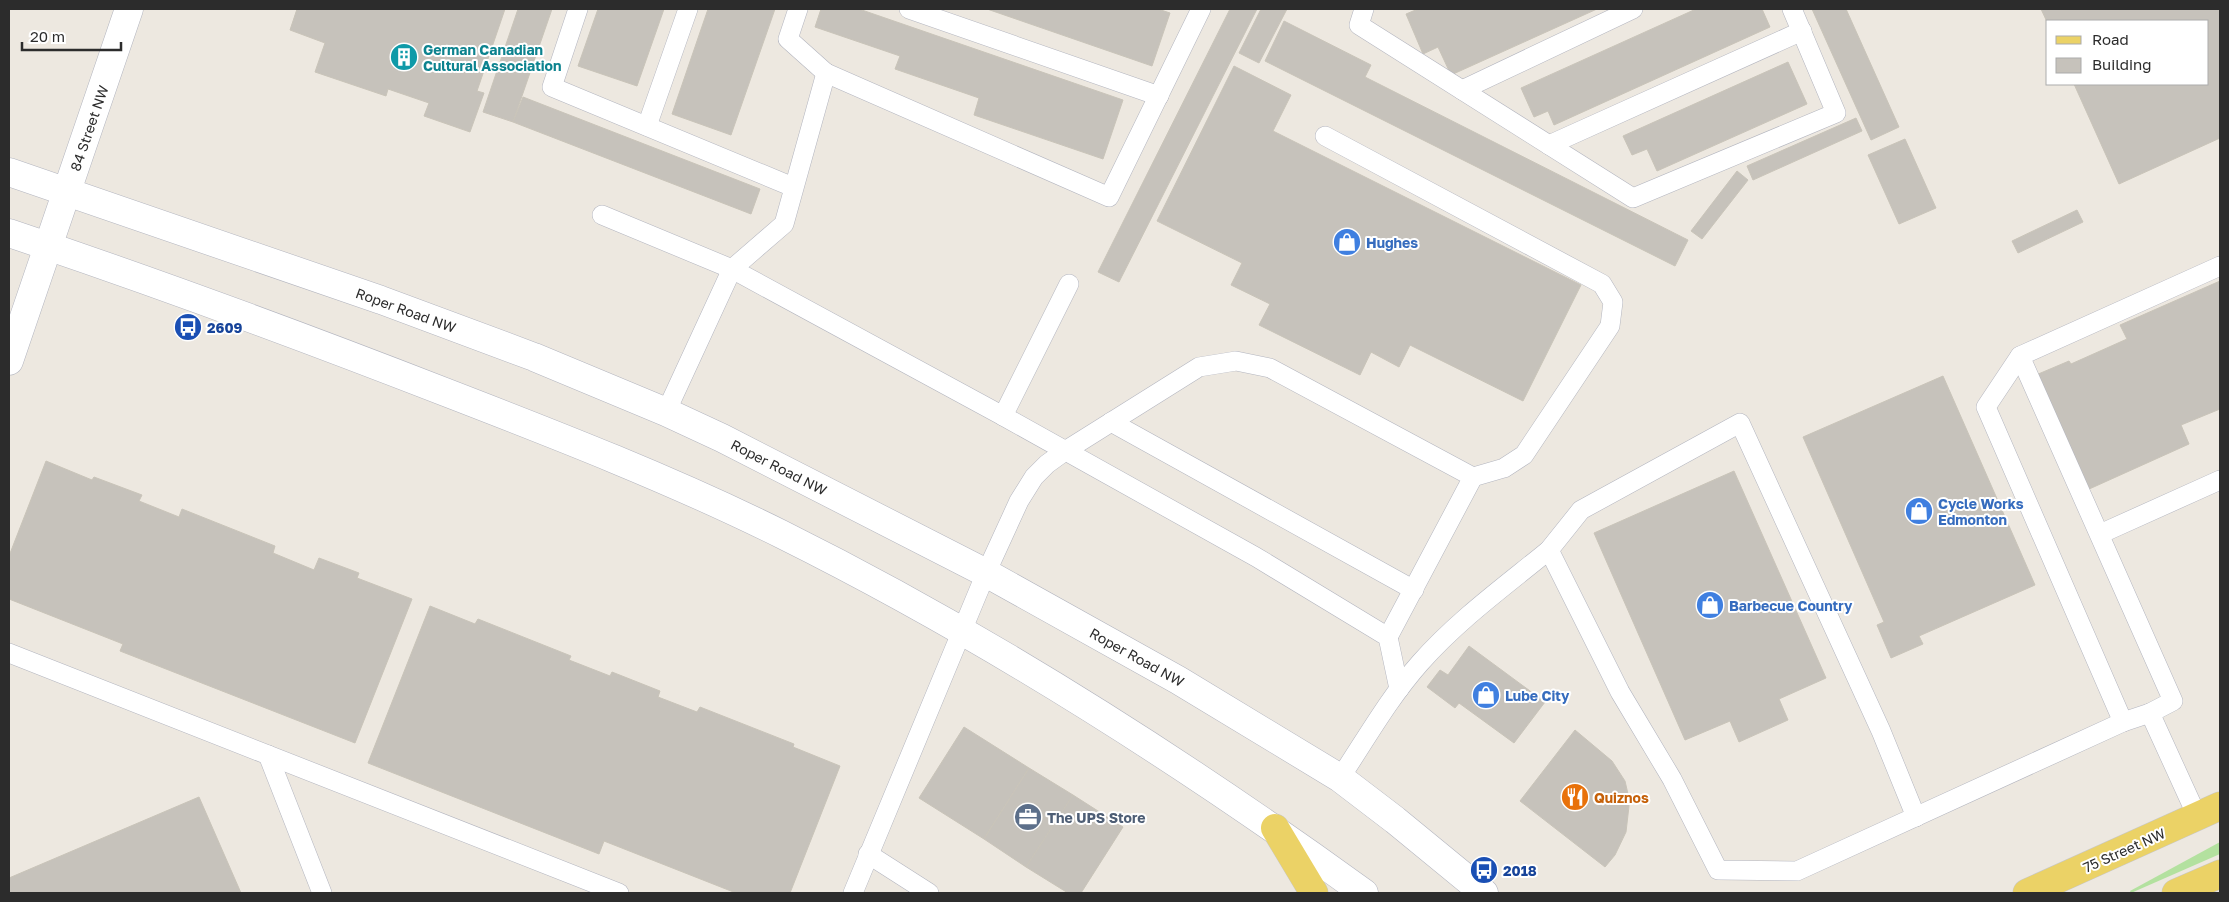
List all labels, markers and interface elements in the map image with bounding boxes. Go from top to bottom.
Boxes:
scale bar [22,20,121,52]
legend [2046,20,2209,85]
text: 20 m [30,27,65,45]
text: Road [2092,30,2129,48]
place label: German Canadian Cultural Association [423,41,561,74]
building icon: German Canadian Cultural Association [389,42,419,72]
text: Building [2092,55,2152,73]
street label: 84 Street NW [66,82,112,173]
shop icon: Hughes [1332,227,1362,257]
place label: Hughes [1366,234,1418,251]
street label: Roper Road NW [354,284,459,336]
bus stop icon: 2609 [173,312,203,342]
place label: 2609 [207,319,243,336]
street label: Roper Road NW [728,436,830,499]
place label: Cycle Works Edmonton [1938,495,2024,528]
shop icon: Cycle Works Edmonton [1904,496,1934,526]
shop icon: Barbecue Country [1695,590,1725,620]
place label: Barbecue Country [1729,597,1853,614]
street label: Roper Road NW [1087,624,1188,690]
shop icon: Lube City [1471,680,1501,710]
place label: Lube City [1505,687,1570,704]
restaurant icon: Quiznos [1560,782,1590,812]
place label: Quiznos [1594,789,1649,806]
office icon: The UPS Store [1013,802,1043,832]
place label: The UPS Store [1047,809,1146,826]
street label: 75 Street NW [2080,824,2168,876]
bus stop icon: 2018 [1469,855,1499,885]
place label: 2018 [1503,862,1537,879]

